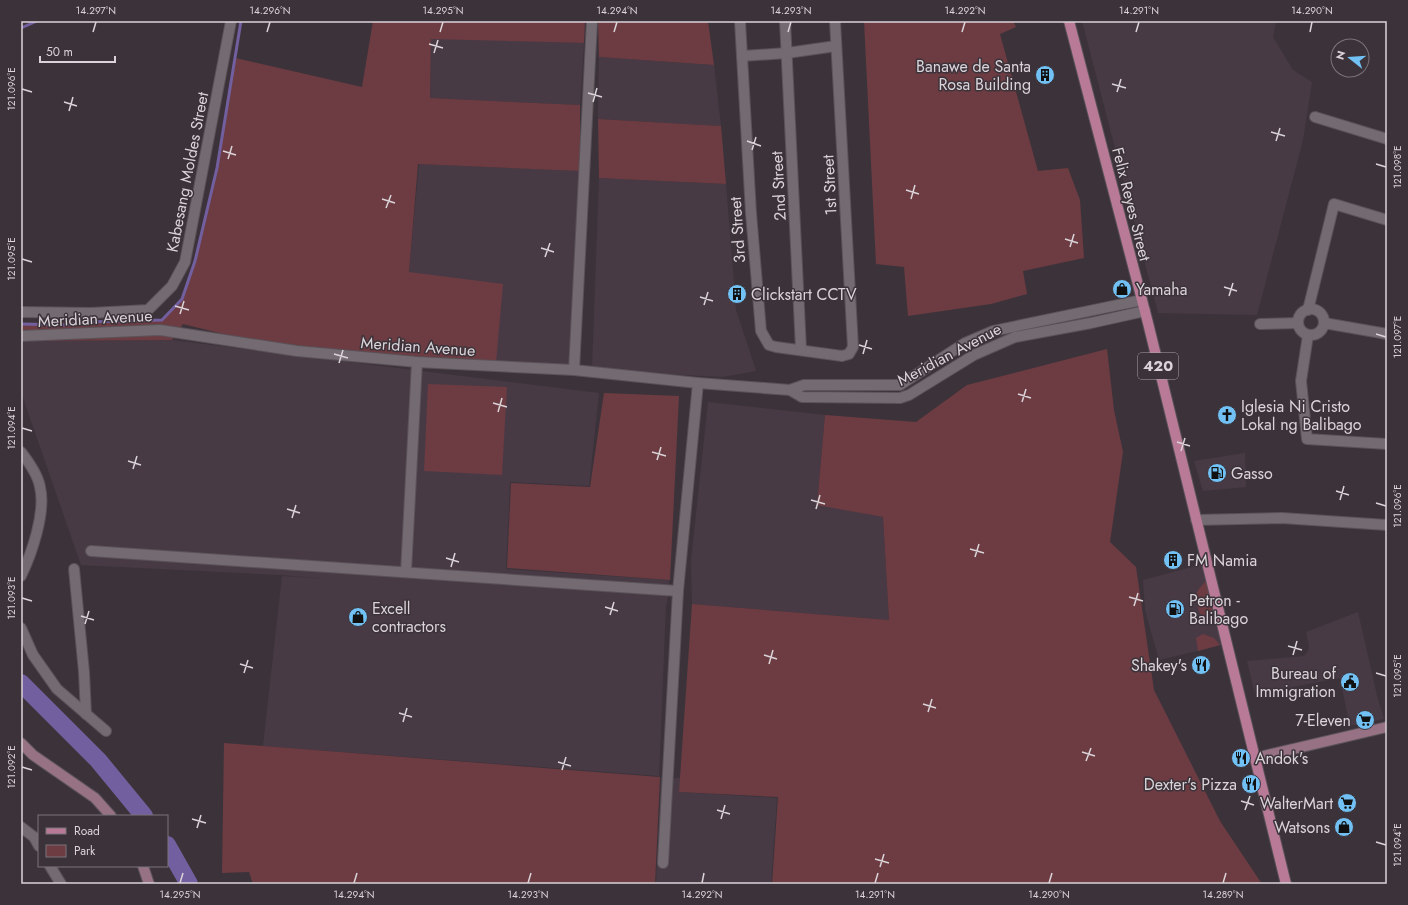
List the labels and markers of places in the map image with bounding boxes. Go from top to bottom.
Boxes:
place label: Banawe de Santa Rosa Building [916,55,1031,96]
building icon: Banawe de Santa Rosa Building [1034,64,1056,86]
shop icon: Yamaha [1111,278,1133,300]
place label: Yamaha [1136,278,1187,301]
building icon: Clickstart CCTV [726,283,748,305]
place label: Clickstart CCTV [751,283,857,306]
place label: Iglesia Ni Cristo Lokal ng Balibago [1241,395,1362,436]
church icon: Iglesia Ni Cristo Lokal ng Balibago [1216,404,1238,426]
fuel station icon: Gasso [1206,462,1228,484]
place label: Gasso [1231,462,1273,485]
building icon: FM Namia [1162,549,1184,571]
place label: FM Namia [1187,549,1257,572]
place label: Petron - Balibago [1189,589,1248,630]
place label: Excell contractors [372,597,446,638]
fuel station icon: Petron - Balibago [1164,598,1186,620]
shop icon: Excell contractors [347,606,369,628]
place label: Shakey's [1131,654,1187,677]
restaurant icon: Shakey's [1190,654,1212,676]
place label: Bureau of Immigration [1256,662,1336,703]
public building icon: Bureau of Immigration [1339,671,1361,693]
place label: 7-Eleven [1295,709,1351,732]
supermarket icon: 7-Eleven [1354,709,1376,731]
restaurant icon: Andok's [1230,747,1252,769]
place label: Andok's [1255,747,1308,770]
place label: Dexter's Pizza [1144,773,1237,796]
restaurant icon: Dexter's Pizza [1240,773,1262,795]
place label: WalterMart [1260,792,1333,815]
supermarket icon: WalterMart [1336,792,1358,814]
place label: Watsons [1274,816,1330,839]
shop icon: Watsons [1333,816,1355,838]

